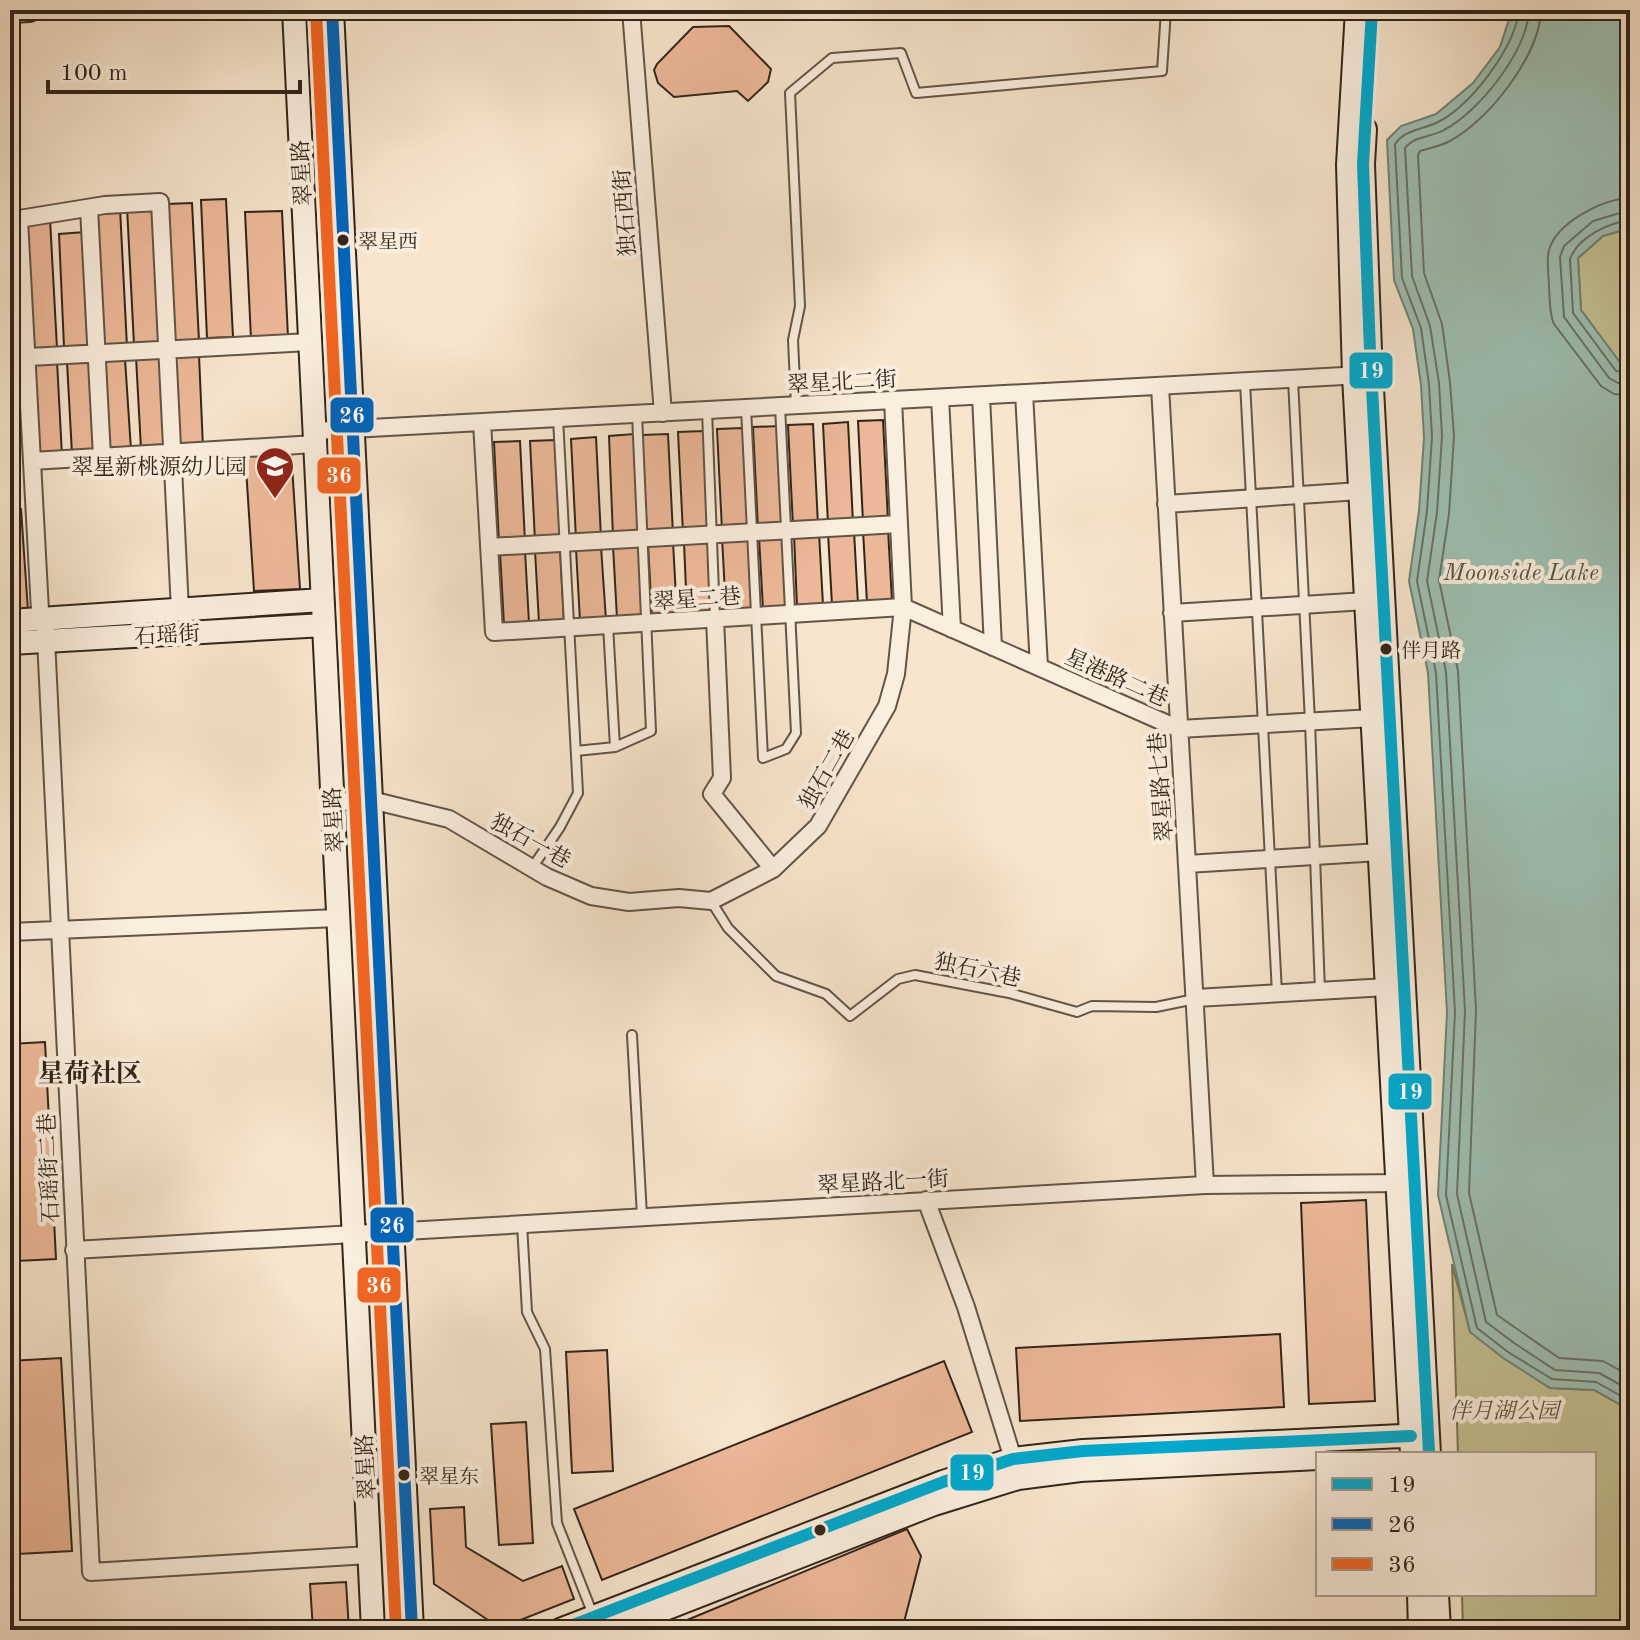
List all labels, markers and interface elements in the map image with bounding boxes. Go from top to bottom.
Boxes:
scale bar [48,44,300,94]
text: 100 m [60,62,128,86]
street label: 翠星路 [288,139,316,207]
street label: 独石西街 [610,168,640,258]
place label: 翠星西 [358,231,418,253]
marker: 翠星西 [335,232,351,248]
line badge: 19 [1348,351,1394,390]
text: 19 [1358,361,1384,383]
street label: 翠星北二街 [786,367,898,397]
line badge: 26 [329,396,375,434]
text: 26 [339,406,365,428]
school or university icon: 翠星新桃源幼儿园 [254,445,296,500]
place label: 翠星新桃源幼儿园 [71,455,247,479]
line badge: 36 [316,456,362,495]
text: 36 [326,466,352,488]
water label: Moonside Lake [1442,562,1599,586]
street label: 翠星二巷 [652,584,742,614]
street label: 石瑶街 [133,621,201,649]
place label: 伴月路 [1401,640,1461,662]
marker: 伴月路 [1378,641,1394,657]
street label: 星港路二巷 [1061,645,1172,711]
street label: 独石二巷 [794,725,859,814]
street label: 翠星路七巷 [1145,731,1177,843]
street label: 翠星路 [320,786,348,854]
street label: 独石一巷 [486,809,575,873]
street label: 独石六巷 [932,949,1023,991]
district label: 星荷社区 [38,1059,142,1088]
line badge: 19 [1387,1072,1433,1111]
text: 19 [1397,1082,1423,1104]
street label: 石瑶街二巷 [35,1113,63,1223]
street label: 翠星路北一街 [817,1167,950,1197]
line badge: 26 [369,1206,415,1244]
text: 26 [379,1216,405,1238]
line badge: 36 [356,1266,402,1304]
text: 36 [366,1276,392,1298]
park label: 伴月湖公园 [1449,1399,1562,1423]
street label: 翠星路 [352,1433,380,1501]
legend [1316,1452,1596,1596]
line badge: 19 [949,1453,995,1492]
text: 19 [959,1463,985,1485]
place label: 翠星东 [419,1466,479,1488]
marker: 翠星东 [396,1467,412,1483]
text: 19 [1388,1474,1416,1498]
text: 26 [1388,1514,1416,1538]
unlabelled marker [812,1522,828,1538]
text: 36 [1388,1554,1416,1578]

